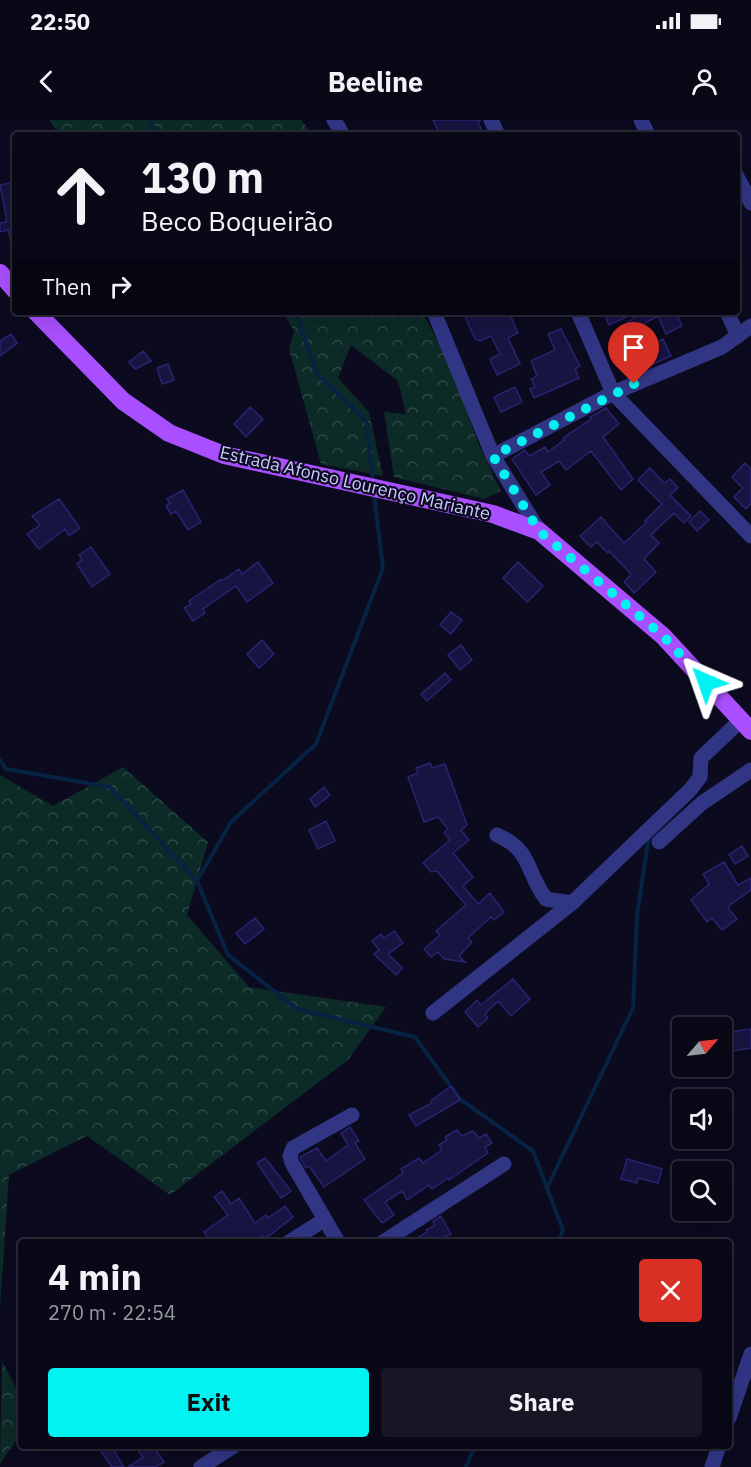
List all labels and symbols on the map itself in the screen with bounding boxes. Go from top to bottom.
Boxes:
pin [608,322,659,384]
street label: Estrada Afonso Lourenço Mariante [218,440,493,525]
position arrow [674,650,738,714]
north arrow [672,1017,732,1077]

